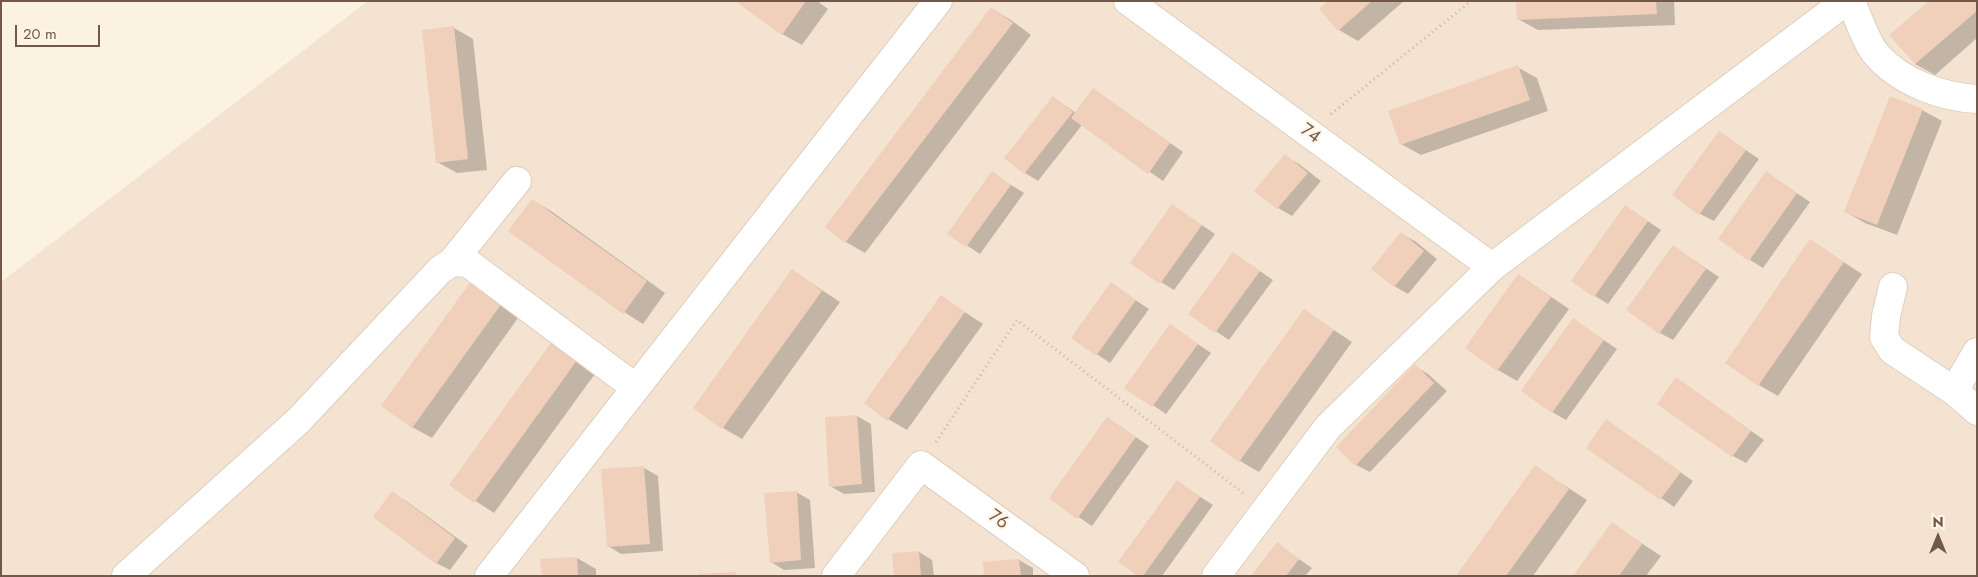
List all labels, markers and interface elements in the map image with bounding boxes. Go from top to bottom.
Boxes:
scale bar [18,15,102,47]
text: 20 m [23,23,57,45]
street label: 74 [1296,119,1324,149]
street label: 76 [984,505,1012,535]
north arrow [1913,512,1963,562]
text: N [1932,512,1944,532]

